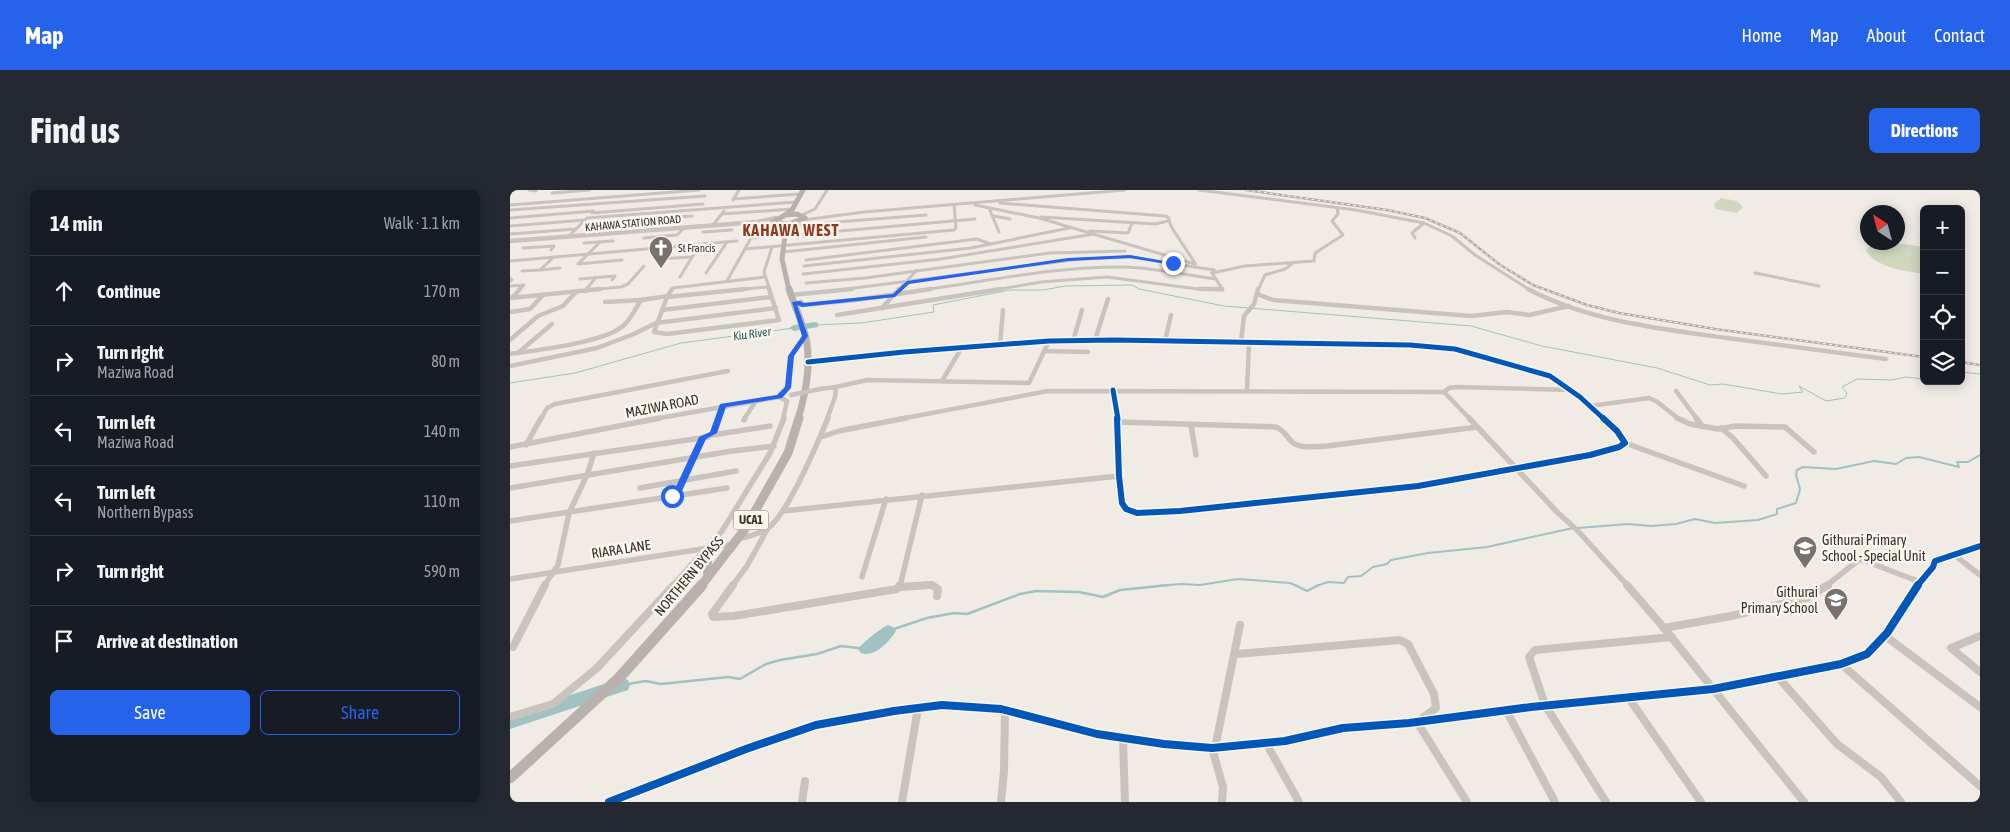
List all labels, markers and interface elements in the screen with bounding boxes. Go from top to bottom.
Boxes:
text: Map [25,22,64,49]
text: Home [1742,25,1782,46]
text: Map [1810,25,1839,46]
text: About [1867,25,1906,46]
text: Contact [1934,25,1985,46]
button: Directions [1869,108,1980,153]
text: Find us [30,110,120,150]
north arrow [1860,205,1905,250]
map controls [1920,205,1965,385]
button: + [1920,205,1965,250]
text: 14 min [50,211,103,235]
street label: KAHAWA STATION ROAD [584,213,682,233]
text: Walk · 1.1 km [384,214,460,232]
district label: KAHAWA WEST [743,221,839,239]
church icon: St Francis [648,235,674,269]
place label: St Francis [678,242,716,254]
button: − [1920,250,1965,295]
route end [1162,252,1185,275]
icon: ahead [50,277,78,305]
text: Continue [97,280,161,302]
text: 170 m [424,282,460,300]
button: locate [1920,295,1965,340]
water label: Kiu River [732,324,772,344]
button: layers [1920,340,1965,385]
text: Turn right [97,341,164,363]
icon: right [50,347,78,375]
text: 80 m [431,352,460,370]
text: Maziwa Road [97,363,174,381]
street label: MAZIWA ROAD [624,391,700,421]
text: Turn left [97,411,155,433]
icon: left [50,417,78,445]
text: 140 m [424,422,460,440]
text: Maziwa Road [97,433,174,451]
text: Turn left [97,481,155,503]
route start [661,485,684,508]
icon: left [50,487,78,515]
text: 110 m [424,492,460,510]
text: Northern Bypass [97,503,193,521]
road number: UCA1 [734,510,768,530]
place label: Githurai Primary School - Special Unit [1822,532,1926,564]
street label: NORTHERN BYPASS [651,533,727,619]
school or university icon: Githurai Primary School - Special Unit [1792,535,1818,569]
street label: RIARA LANE [590,536,652,562]
icon: right [50,557,78,585]
text: Turn right [97,560,164,582]
text: 590 m [424,562,460,580]
place label: Githurai Primary School [1741,584,1818,616]
school or university icon: Githurai Primary School [1823,587,1849,621]
icon: arrive [50,627,78,655]
text: Arrive at destination [97,630,238,652]
button: Save [50,690,250,735]
button: Share [260,690,460,735]

